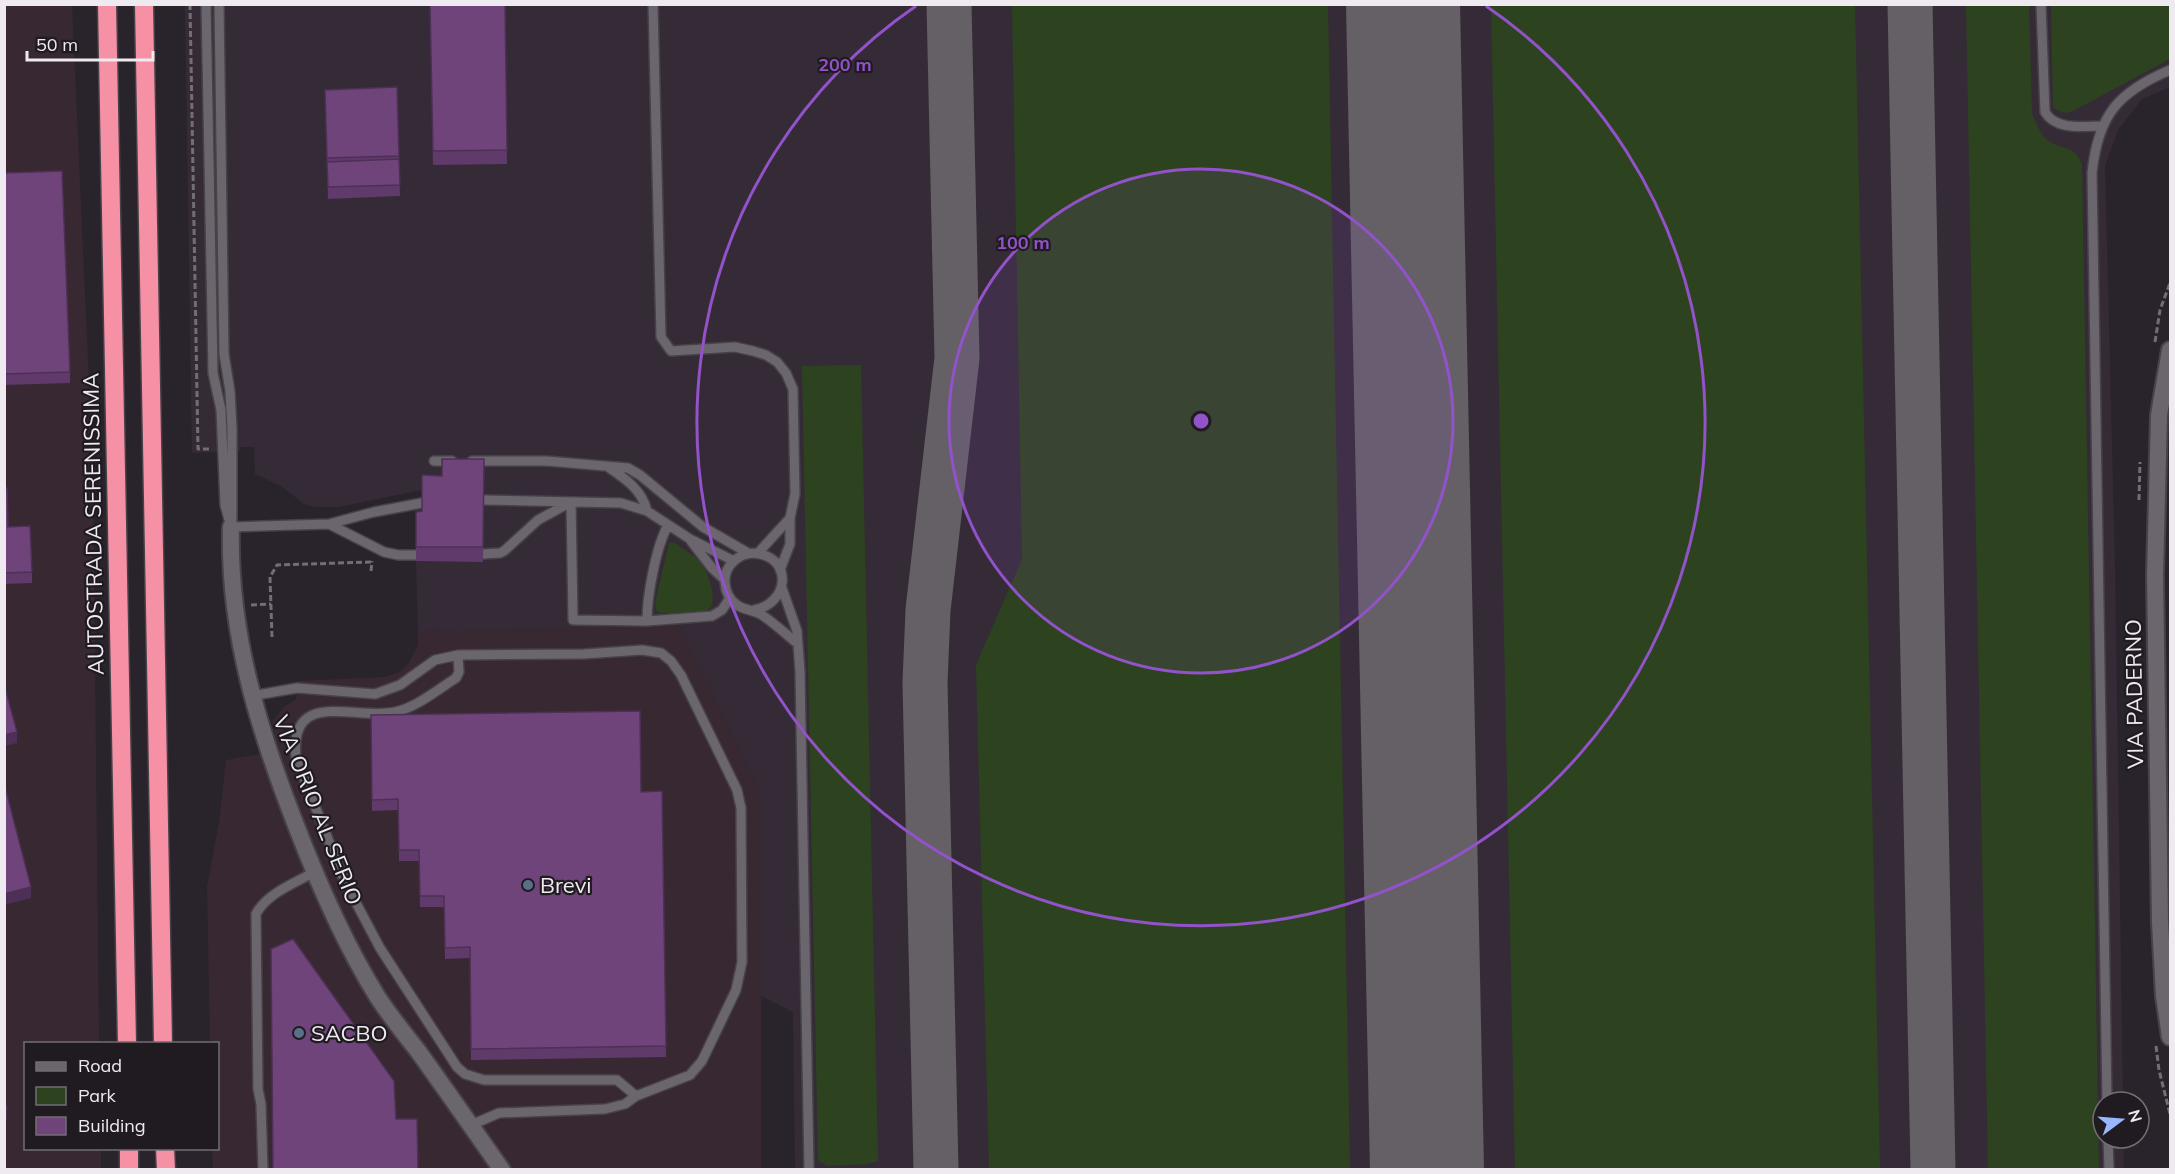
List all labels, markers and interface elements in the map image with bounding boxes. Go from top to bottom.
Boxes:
scale bar [27,24,153,62]
text: 50 m [36,33,78,56]
text: 200 m [818,53,872,76]
text: 100 m [996,231,1050,254]
street label: AUTOSTRADA SERENISSIMA [76,373,110,675]
centre of rings [1191,411,1211,431]
street label: VIA PADERNO [2119,619,2149,769]
street label: VIA ORIO AL SERIO [267,711,369,909]
place label: Brevi [540,871,592,899]
marker: Brevi [521,878,535,892]
place label: SACBO [311,1019,388,1047]
marker: SACBO [292,1026,306,1040]
legend [24,1042,219,1150]
text: Road [78,1054,122,1077]
text: Park [78,1084,117,1107]
north arrow [2091,1090,2151,1150]
text: N [2124,1107,2147,1124]
text: Building [78,1114,146,1137]

